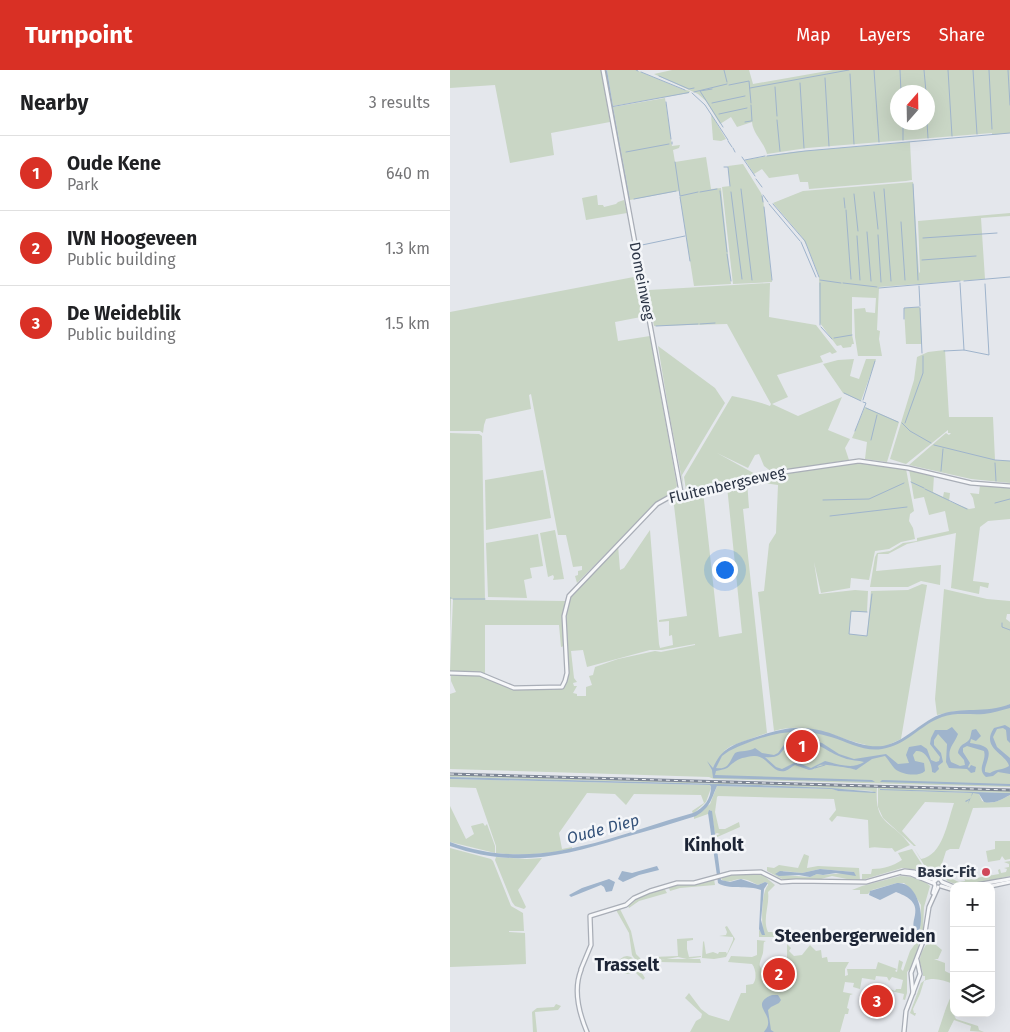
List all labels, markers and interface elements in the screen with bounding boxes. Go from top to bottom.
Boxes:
text: Turnpoint [25,21,132,49]
text: Map [796,24,831,46]
text: Layers [859,24,911,46]
text: Share [939,24,985,46]
north arrow [890,85,935,130]
text: Nearby [20,90,88,116]
text: 3 results [369,93,430,112]
text: Oude Kene [67,152,161,175]
text: 1 [32,164,40,183]
text: 640 m [386,164,430,183]
text: Park [67,175,99,194]
text: IVN Hoogeveen [67,227,197,250]
text: 2 [32,239,40,258]
text: 1.3 km [385,239,430,258]
street label: Domeinweg [626,240,658,322]
text: Public building [67,250,175,269]
text: De Weideblik [67,302,181,325]
text: 3 [32,314,40,333]
text: 1.5 km [385,314,430,333]
text: Public building [67,325,175,344]
street label: Fluitenbergseweg [667,463,787,507]
your location [712,557,738,583]
pin: 1 [786,727,818,765]
water label: Oude Diep [565,810,641,848]
district label: Kinholt [684,834,745,856]
place label: Basic-Fit [918,863,976,881]
marker: Basic-Fit [980,866,992,878]
map controls [950,882,995,1017]
button: + [950,882,995,927]
district label: Steenbergerweiden [774,925,936,947]
button: − [950,927,995,972]
district label: Trasselt [595,954,661,976]
pin: 2 [763,955,795,993]
button: layers [950,972,995,1017]
pin: 3 [861,982,893,1020]

